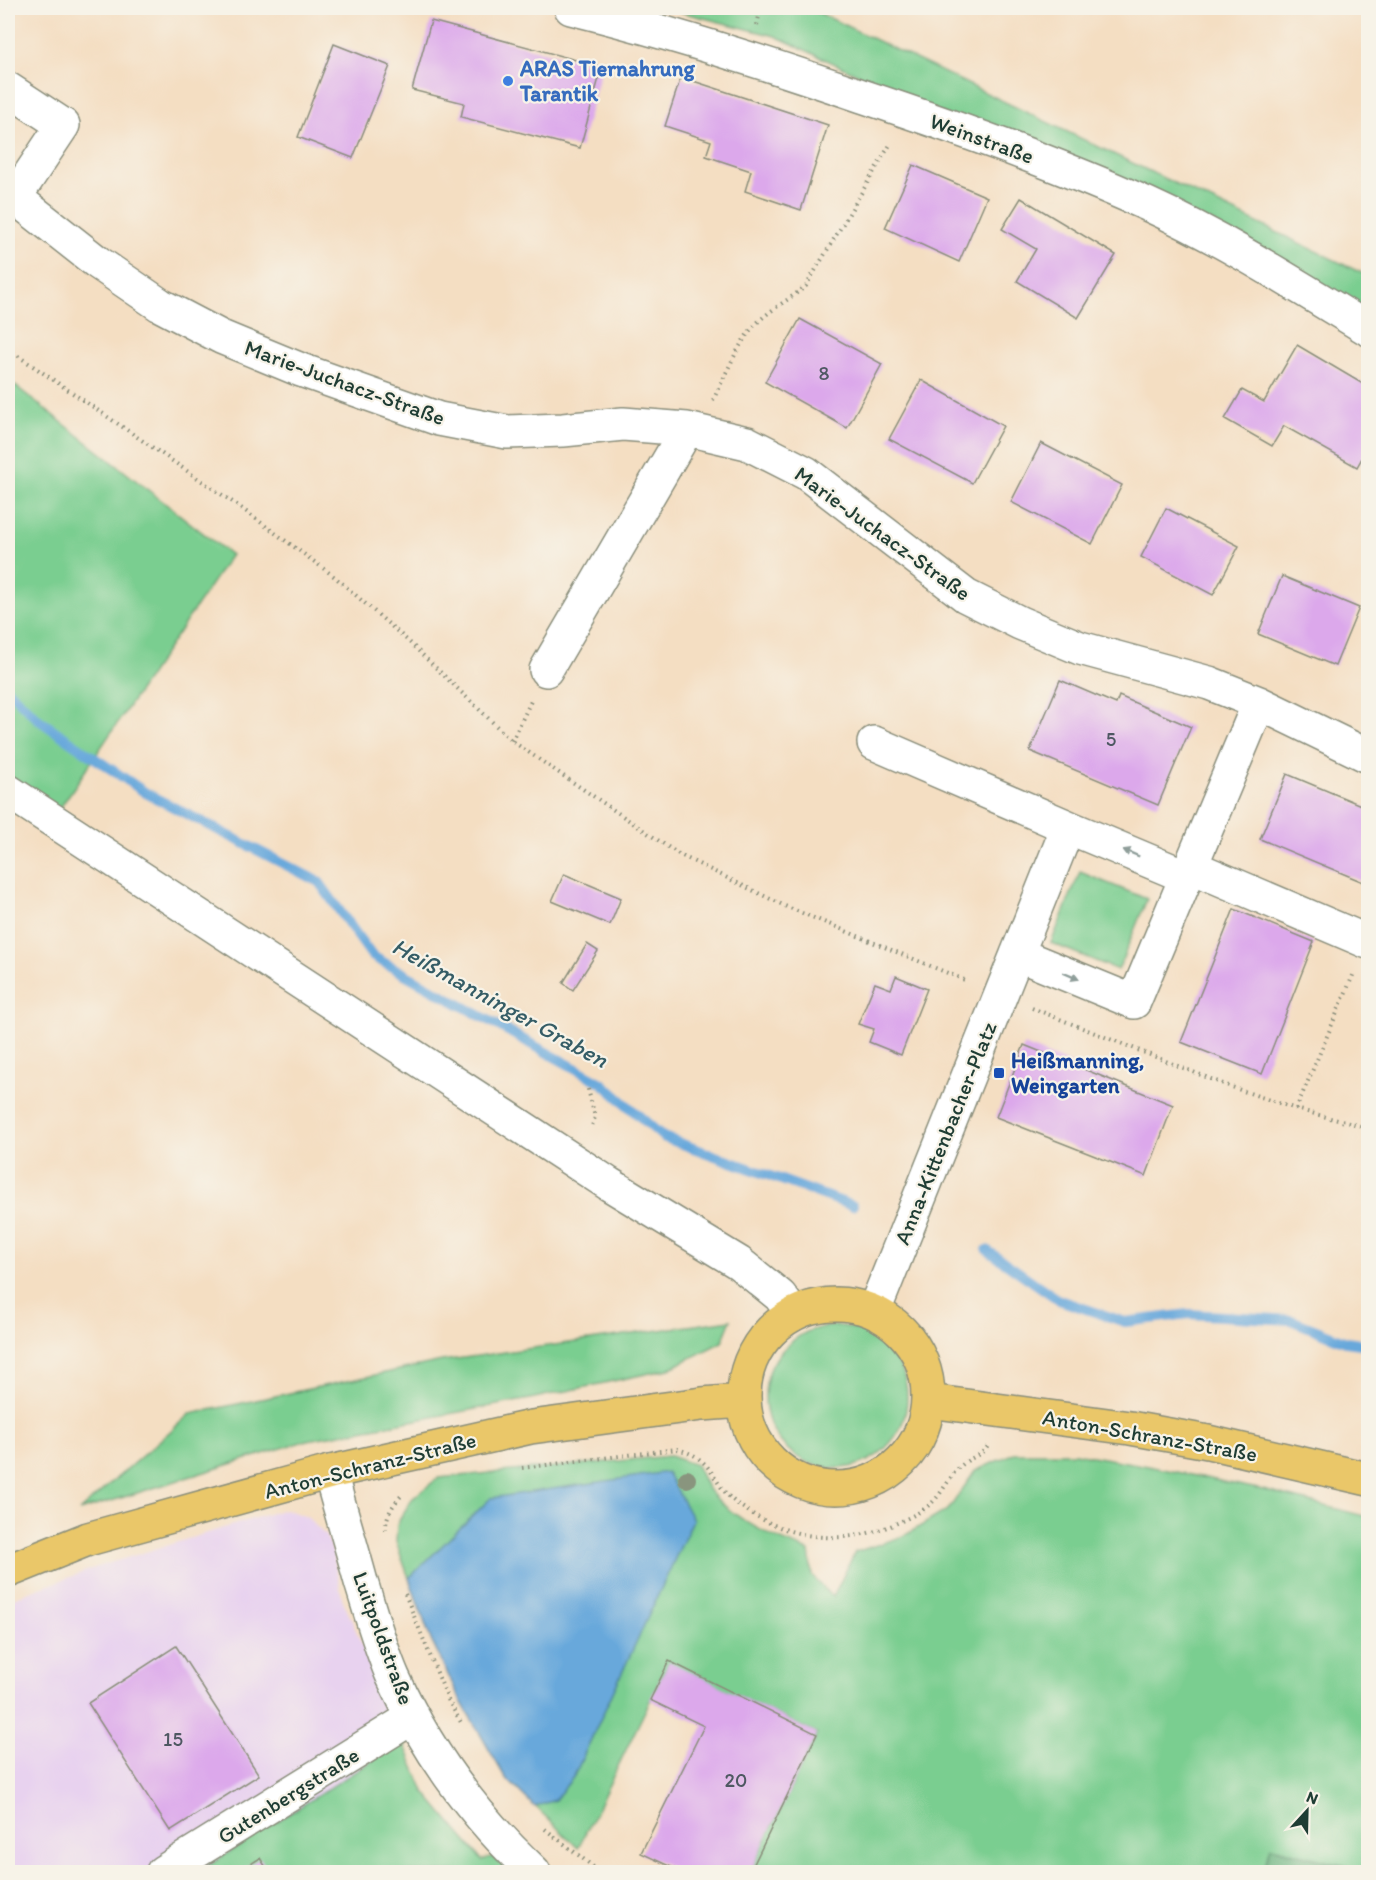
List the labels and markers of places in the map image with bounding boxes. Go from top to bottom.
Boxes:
place label: ARAS Tiernahrung Tarantik [519,55,695,107]
marker: ARAS Tiernahrung Tarantik [501,74,515,88]
place label: Heißmanning, Weingarten [1011,1047,1144,1099]
marker: Heißmanning, Weingarten [992,1066,1006,1080]

